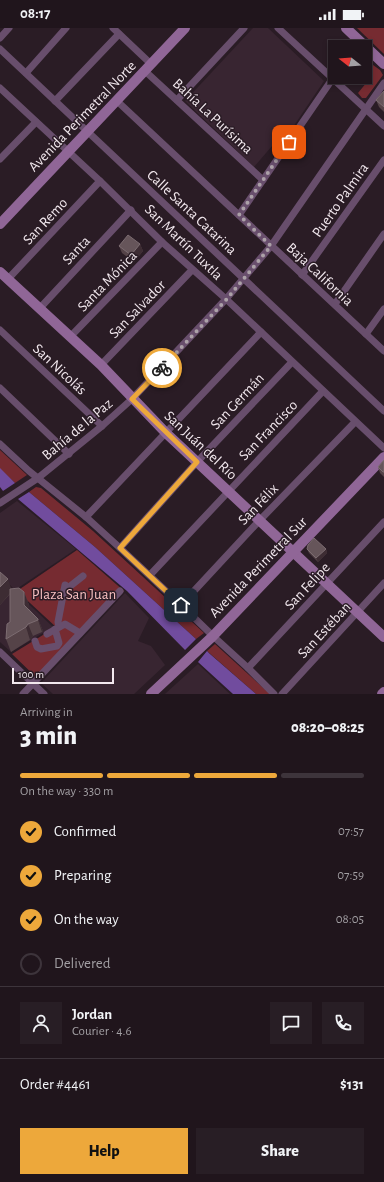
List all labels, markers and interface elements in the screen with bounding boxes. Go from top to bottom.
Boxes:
text: 08:17 [20,6,51,21]
north arrow [328,40,372,84]
map controls [328,40,372,84]
street label: Avenida Perimetral Norte [26,58,139,175]
street label: Bahía La Purísima [170,76,256,157]
pin [272,125,306,159]
icon: bag [278,131,300,153]
street label: Puerto Palmira [309,160,371,240]
street label: Calle Santa Catarina [144,167,239,258]
street label: San Remo [20,195,71,248]
street label: San Martín Tuxtla [142,202,225,283]
street label: Santa [60,233,93,268]
street label: Baja California [283,240,356,309]
street label: Santa Mónica [75,248,140,315]
street label: San Salvador [106,277,169,341]
street label: San Nicolás [30,341,89,398]
courier [142,348,182,388]
icon: bike [151,357,173,379]
street label: San Germán [208,370,267,432]
street label: Bahía de la Paz [39,396,115,463]
street label: San Francisco [236,397,301,463]
street label: San Juán del Río [161,408,240,483]
street label: San Félix [235,481,282,528]
street label: Avenida Perimetral Sur [207,514,310,621]
street label: San Felipe [282,560,333,613]
park label: Plaza San Juan [32,587,116,602]
pin [164,588,198,622]
icon: home [170,594,192,616]
street label: San Estéban [295,600,354,661]
scale bar [12,666,114,685]
text: 100 m [18,669,44,680]
text: Arriving in [20,706,73,719]
text: 08:20–08:25 [291,720,364,735]
text: 3 min [20,723,77,749]
text: On the way · 330 m [20,785,113,798]
icon: check [20,821,42,843]
text: Confirmed [54,824,116,839]
text: 07:57 [338,825,364,838]
icon: check [20,865,42,887]
text: Preparing [54,868,111,883]
text: 07:59 [337,869,364,882]
icon: check [20,909,42,931]
text: On the way [54,912,119,927]
text: 08:05 [336,913,364,926]
text: Delivered [54,956,111,971]
button: person [20,1002,62,1044]
button: chat [270,1002,312,1044]
button: phone [322,1002,364,1044]
text: Jordan [72,1007,112,1022]
text: Courier · 4.6 [72,1025,132,1038]
text: Order #4461 [20,1077,91,1092]
text: $131 [340,1077,364,1092]
button: Help [20,1128,188,1174]
button: Share [196,1128,364,1174]

